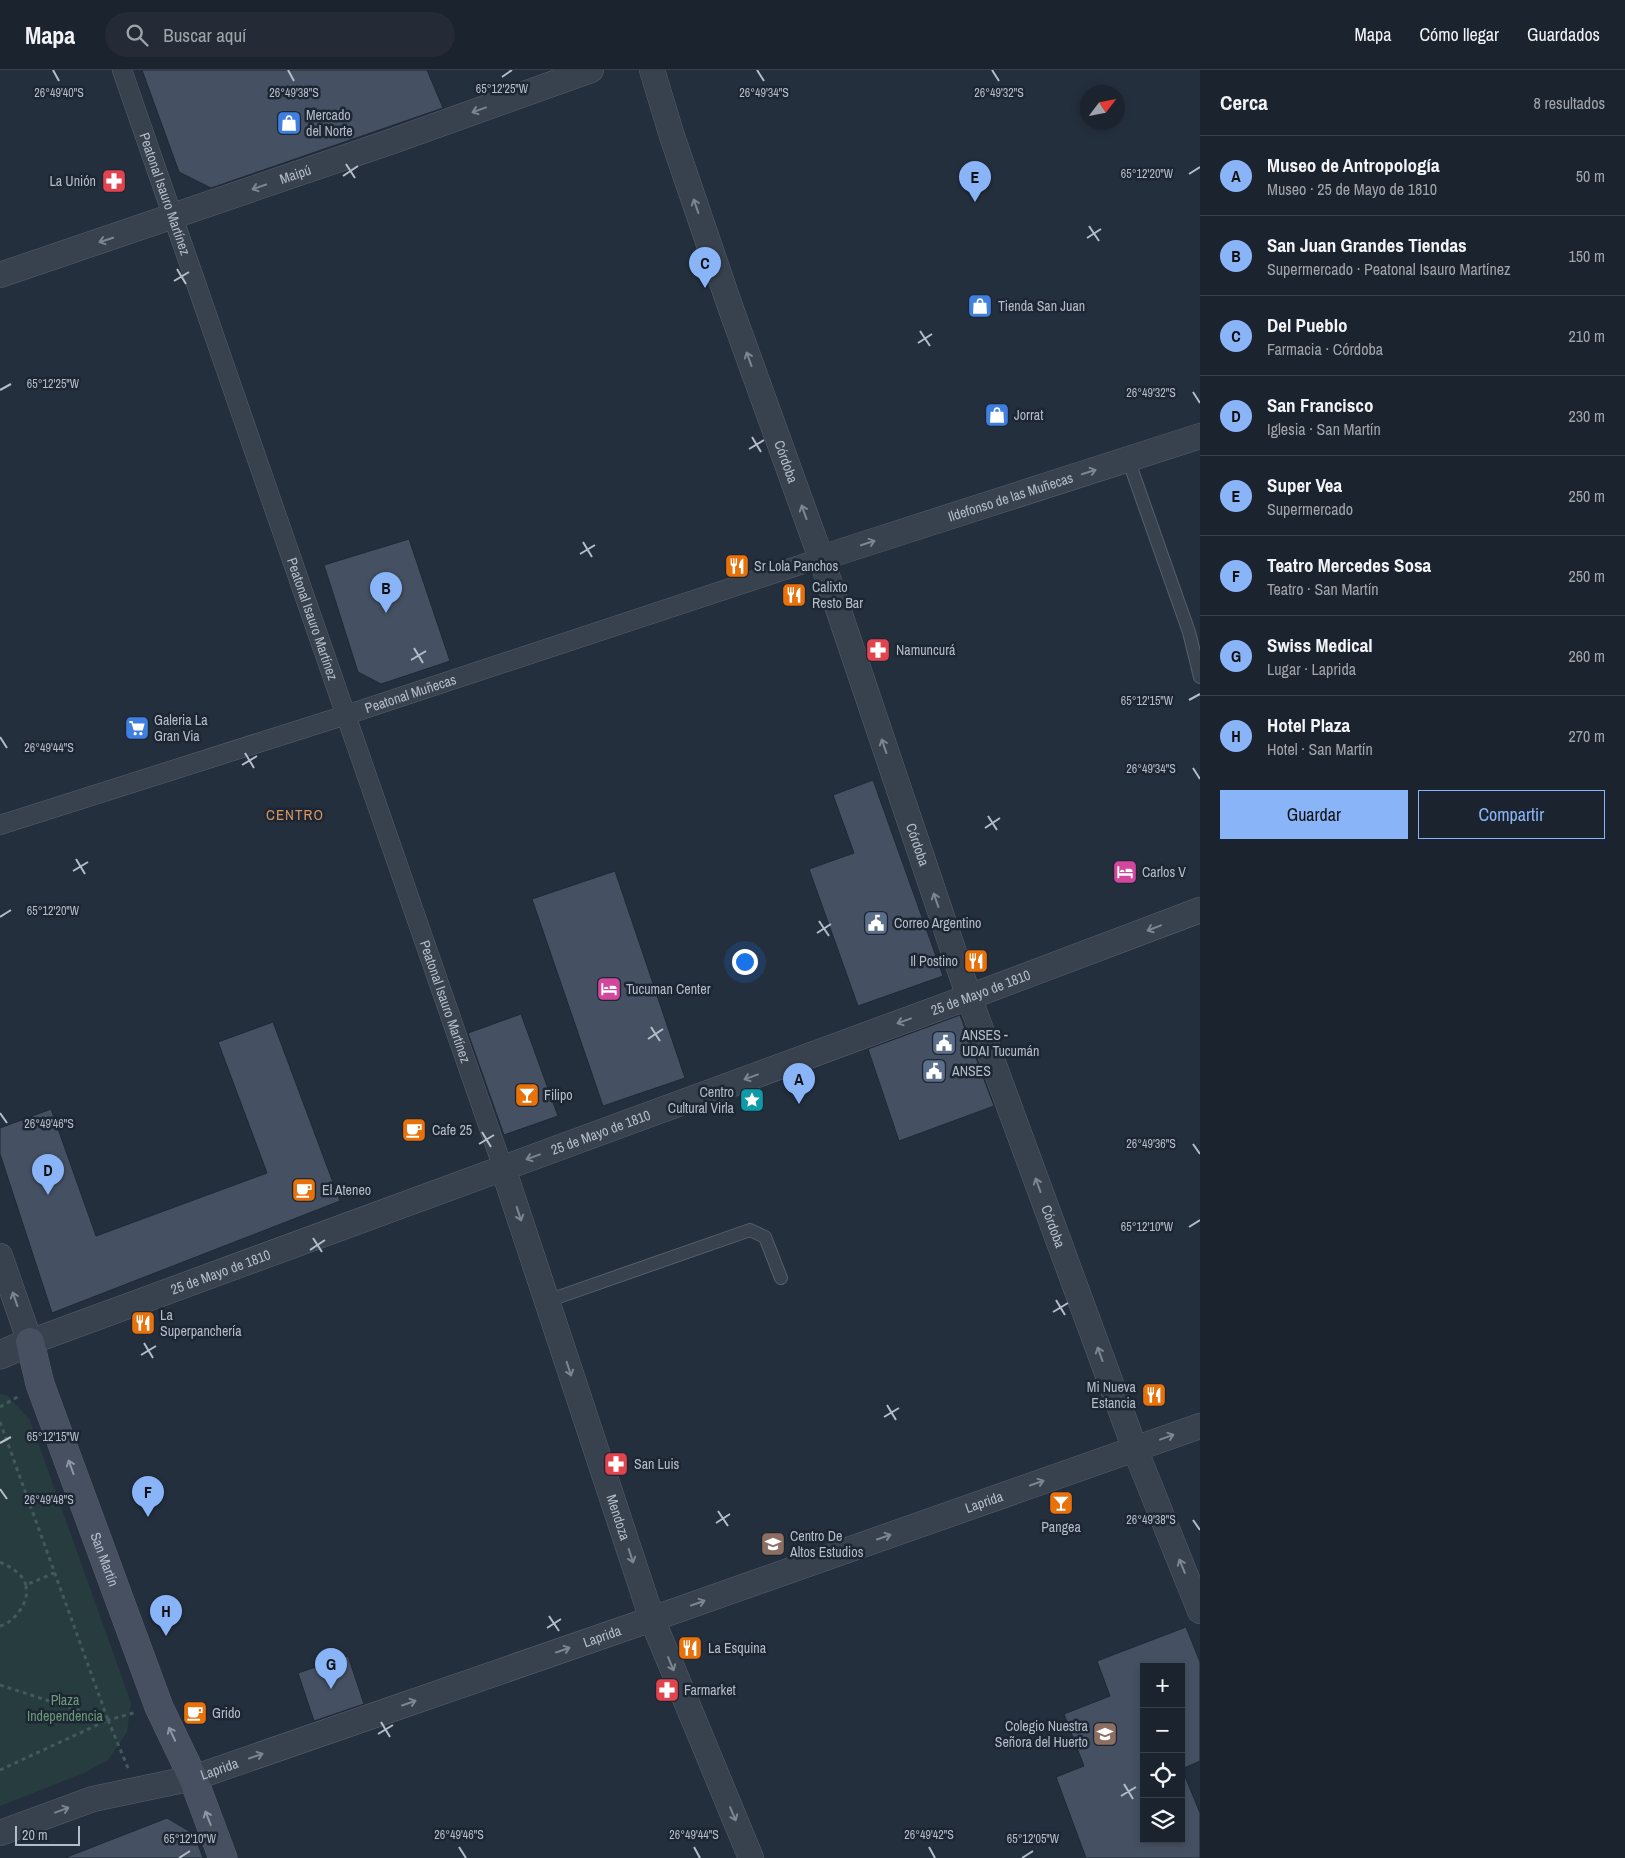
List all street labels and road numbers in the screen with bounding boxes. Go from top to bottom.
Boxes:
street label: Peatonal Isauro Martínez [135,130,195,258]
street label: Maipú [277,161,313,188]
street label: Córdoba [770,438,802,486]
street label: Ildefonso de las Muñecas [946,468,1075,526]
street label: Peatonal Isauro Martínez [283,555,342,683]
street label: Peatonal Muñecas [362,670,459,717]
street label: Córdoba [902,821,933,869]
street label: Peatonal Isauro Martínez [416,938,475,1065]
street label: 25 de Mayo de 1810 [928,966,1033,1019]
street label: 25 de Mayo de 1810 [548,1106,653,1159]
street label: Córdoba [1037,1202,1069,1251]
street label: 25 de Mayo de 1810 [168,1245,273,1299]
street label: Laprida [963,1487,1006,1517]
street label: Mendoza [602,1492,635,1543]
street label: San Martín [86,1530,123,1589]
street label: Laprida [581,1621,624,1651]
street label: Laprida [198,1754,241,1784]

